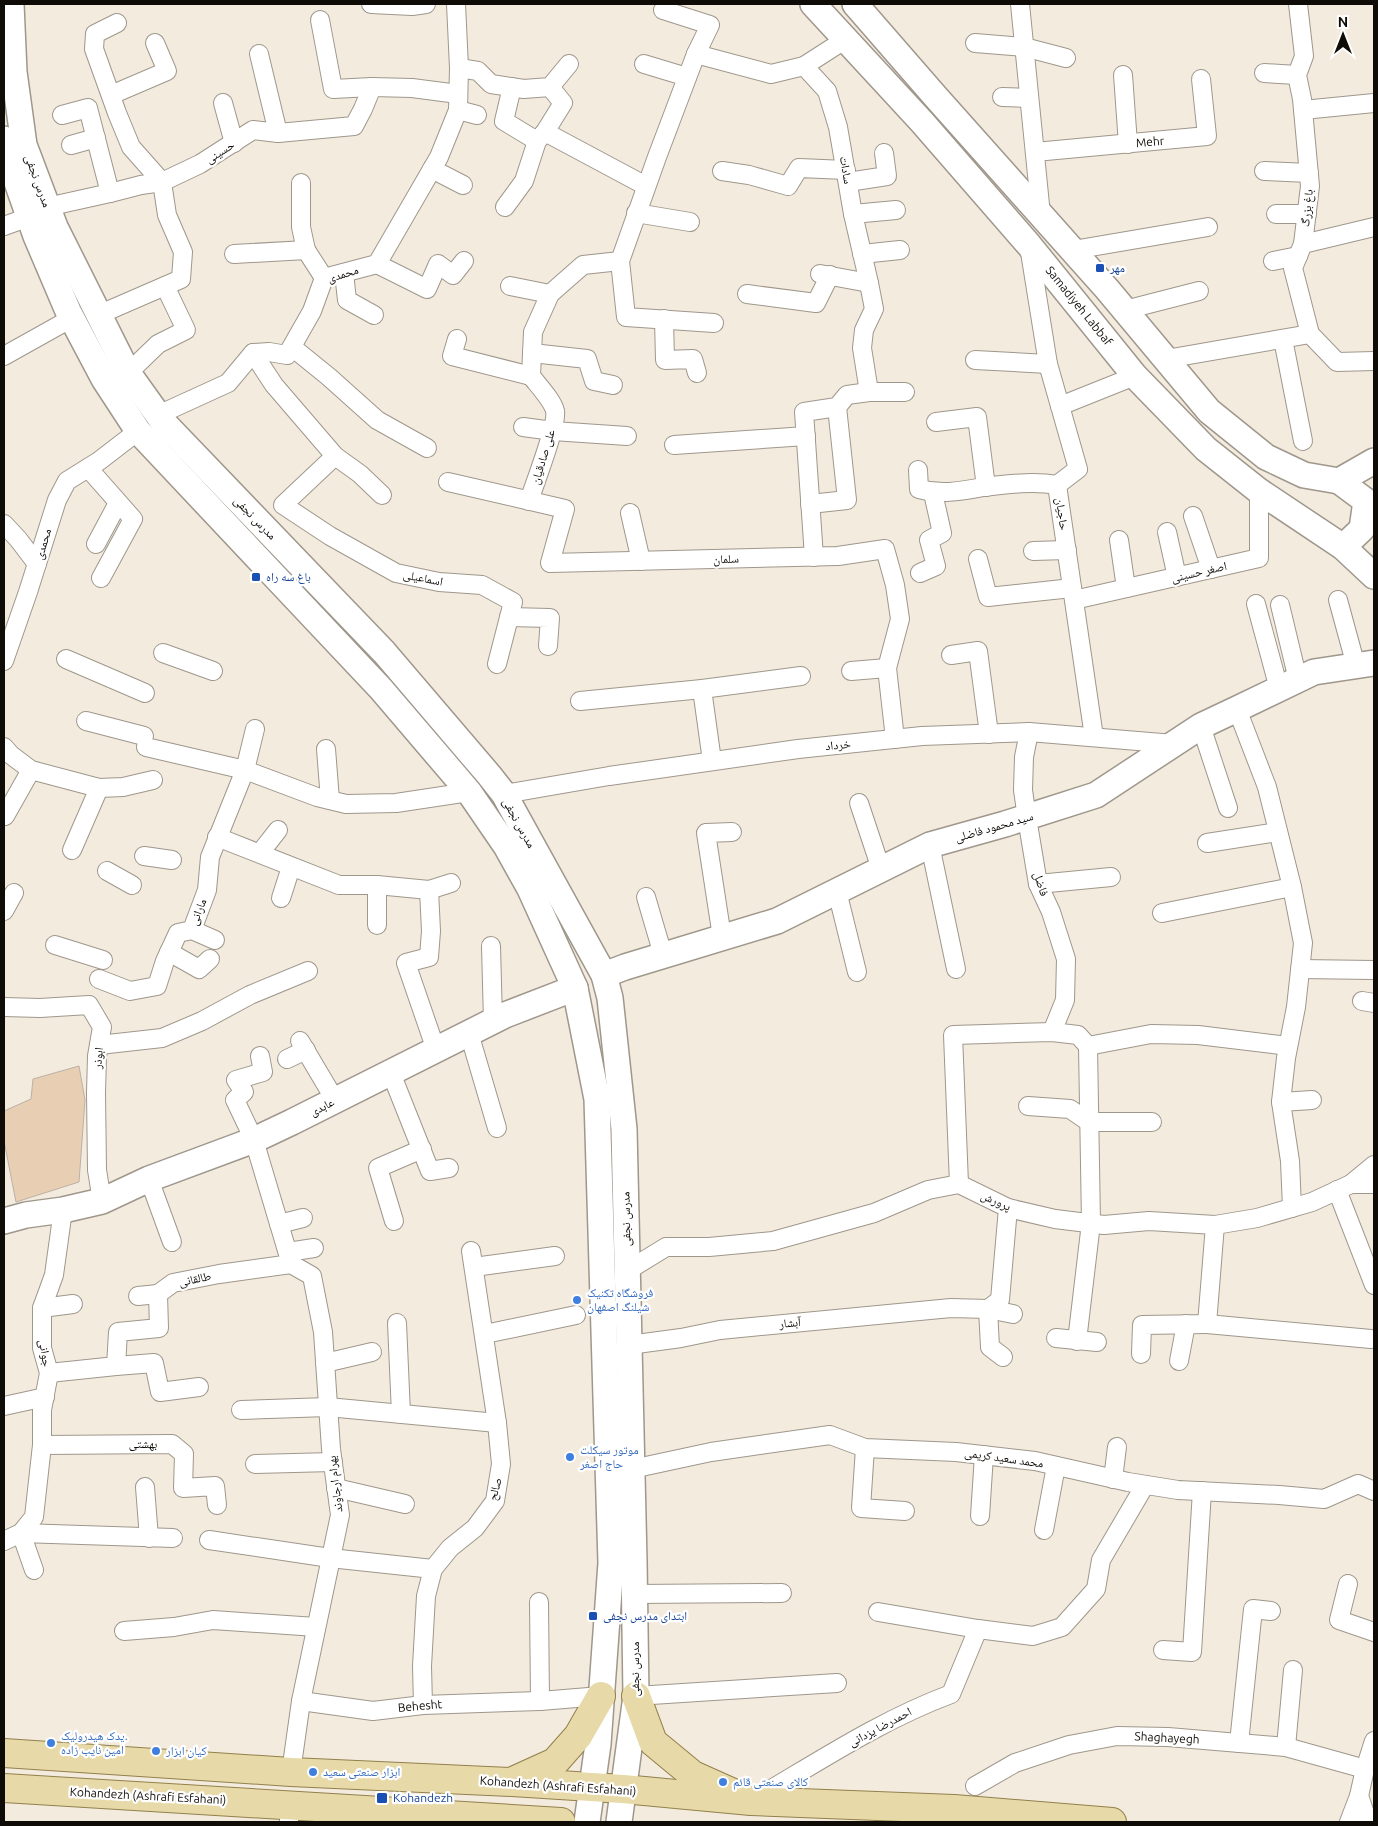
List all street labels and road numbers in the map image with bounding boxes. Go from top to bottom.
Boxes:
street label: Mehr [1135,134,1165,149]
street label: حسینی [203,137,238,166]
street label: مدرس نجفی [22,153,54,209]
street label: سادات [838,155,855,185]
street label: باغ بزرگ [1298,188,1317,228]
street label: محمدی [326,263,360,285]
street label: Samadiyeh Labbaf [1044,264,1116,348]
street label: علی صادقیان [528,428,558,486]
street label: مدرس نجفی [231,493,279,543]
street label: حاجیان [1053,497,1071,532]
street label: محمدی [32,527,54,561]
street label: سلمان [713,552,739,566]
street label: اصغر حسینی [1170,559,1228,585]
street label: اسماعیلی [402,567,444,589]
street label: خرداد [825,737,852,752]
street label: مدرس نجفی [499,796,538,850]
street label: سید محمود فاضلی [953,809,1035,845]
street label: فاضل [1031,870,1051,898]
street label: مارانی [187,897,209,927]
street label: ابوذر [90,1047,106,1070]
street label: عابدی [307,1095,337,1119]
street label: پرورش [979,1188,1014,1214]
street label: مدرس نجفی [619,1191,634,1247]
street label: طالقانی [178,1269,213,1289]
street label: آبشار [778,1315,802,1331]
street label: جوانی [36,1338,54,1368]
street label: بهشتی [129,1437,157,1451]
street label: محمد سعید کریمی [964,1446,1044,1471]
street label: بهرام ارجاوند [325,1455,346,1513]
street label: صالح [485,1476,505,1502]
street label: مدرس نجفی [628,1642,642,1696]
street label: Behesht [397,1697,443,1714]
street label: احمدرضا یزدانی [846,1704,914,1750]
street label: Shaghayegh [1134,1729,1200,1746]
street label: Kohandezh (Ashrafi Esfahani) [479,1774,637,1798]
street label: Kohandezh (Ashrafi Esfahani) [69,1785,227,1807]

